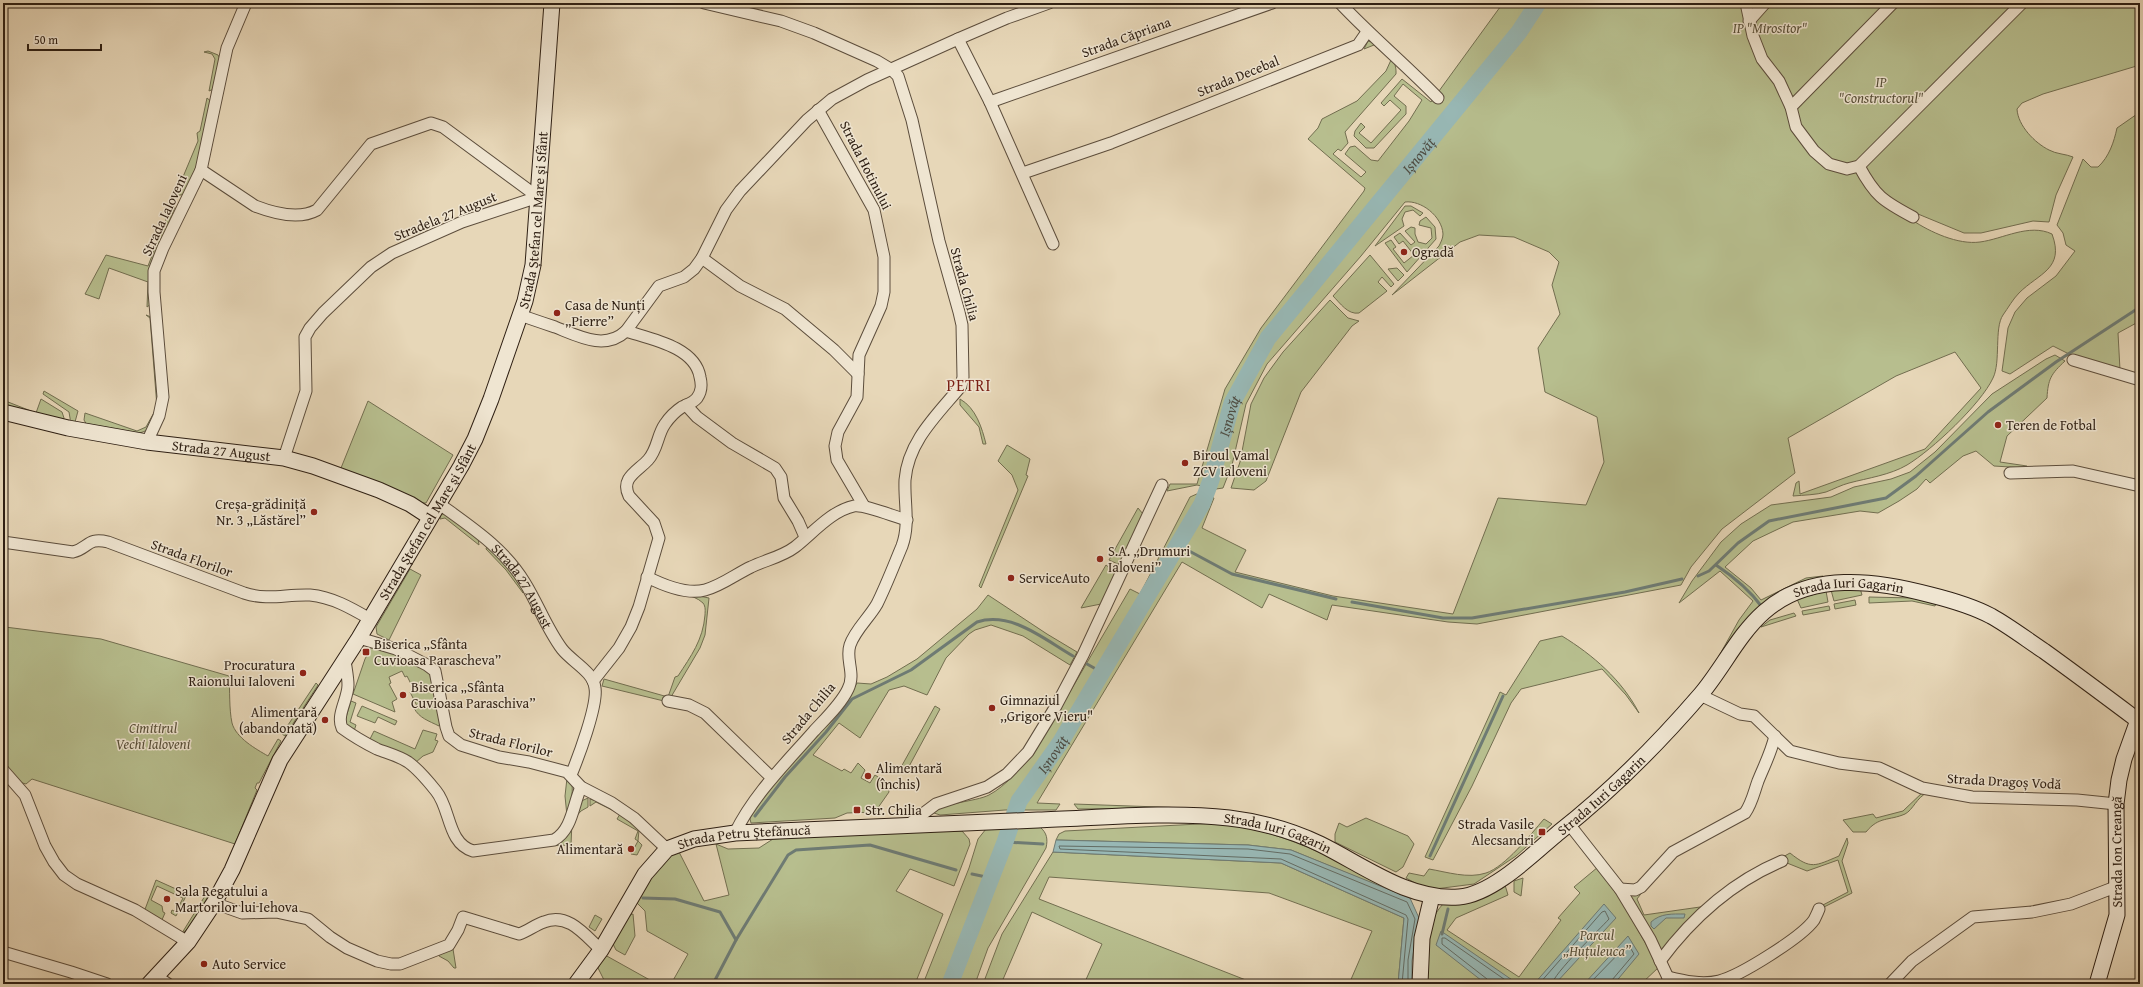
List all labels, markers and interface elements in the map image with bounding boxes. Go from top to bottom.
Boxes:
street label: Strada Căpriana [1079,11,1174,62]
park label: IP "Mirositor" [1733,18,1808,38]
scale bar [28,26,101,52]
text: 50 m [34,31,58,48]
street label: Strada Decebal [1194,50,1282,102]
park label: IP "Constructorul" [1839,72,1924,108]
street label: Strada Hotinului [835,117,897,213]
street label: Strada Ștefan cel Mare și Sfânt [513,131,553,311]
water label: Ișnovăț [1397,132,1440,178]
street label: Strada Ialoveni [136,171,192,259]
street label: Stradela 27 August [391,186,499,246]
place label: Ogradă [1412,242,1454,262]
street label: Strada Chilia [946,245,984,323]
marker: Ogradă [1399,247,1409,257]
place label: Casa de Nunți „Pierre” [565,295,645,331]
marker: Casa de Nunți „Pierre” [552,308,562,318]
district label: PETRI [947,373,991,397]
water label: Ișnovăț [1213,391,1245,439]
place label: Teren de Fotbal [2006,415,2096,435]
marker: Teren de Fotbal [1993,420,2003,430]
street label: Strada 27 August [171,435,272,466]
street label: Strada Ștefan cel Mare și Sfânt [374,440,481,604]
place label: Biroul Vamal ZCV Ialoveni [1193,445,1269,481]
marker: Biroul Vamal ZCV Ialoveni [1180,458,1190,468]
place label: Creșa-grădiniță Nr. 3 „Lăstărel” [215,494,306,530]
marker: Creșa-grădiniță Nr. 3 „Lăstărel” [309,507,319,517]
street label: Strada Florilor [148,534,236,582]
street label: Strada 27 August [487,539,557,632]
place label: S.A. „Drumuri Ialoveni” [1108,541,1190,577]
marker: S.A. „Drumuri Ialoveni” [1095,554,1105,564]
place label: ServiceAuto [1019,568,1090,588]
street label: Strada Iuri Gagarin [1790,572,1906,602]
marker: ServiceAuto [1006,573,1016,583]
place label: Biserica „Sfânta Cuvioasa Parascheva” [374,634,501,670]
marker: Biserica „Sfânta Cuvioasa Parascheva” [361,647,371,657]
place label: Procuratura Raionului Ialoveni [189,655,295,691]
marker: Procuratura Raionului Ialoveni [298,668,308,678]
place label: Biserica „Sfânta Cuvioasa Paraschiva” [411,677,536,713]
street label: Strada Chilia [776,678,840,748]
marker: Biserica „Sfânta Cuvioasa Paraschiva” [398,690,408,700]
place label: Gimnaziul ,,Grigore Vieru" [1000,690,1093,726]
place label: Alimentară (abandonată) [239,702,317,738]
marker: Gimnaziul ,,Grigore Vieru" [987,703,997,713]
marker: Alimentară (abandonată) [320,715,330,725]
park label: Cimitirul Vechi Ialoveni [116,718,191,754]
street label: Strada Florilor [467,722,555,762]
water label: Ișnovăț [1031,731,1073,777]
street label: Strada Iuri Gagarin [1553,750,1650,840]
place label: Alimentară (închis) [876,758,943,794]
street label: Strada Dragoș Vodă [1946,768,2062,794]
marker: Alimentară (închis) [863,771,873,781]
street label: Strada Ion Creangă [2106,795,2127,908]
place label: Str. Chilia [865,800,922,820]
marker: Str. Chilia [852,805,862,815]
street label: Strada Iuri Gagarin [1223,807,1335,858]
place label: Strada Vasile Alecsandri [1458,814,1534,850]
street label: Strada Petru Ștefănucă [674,819,811,854]
marker: Strada Vasile Alecsandri [1537,827,1547,837]
place label: Alimentară [557,839,623,859]
marker: Alimentară [626,844,636,854]
place label: Sala Regatului a Martorilor lui Iehova [175,881,298,917]
marker: Sala Regatului a Martorilor lui Iehova [162,894,172,904]
park label: Parcul „Huțuleuca” [1563,925,1631,961]
place label: Auto Service [212,954,287,974]
marker: Auto Service [199,959,209,969]

